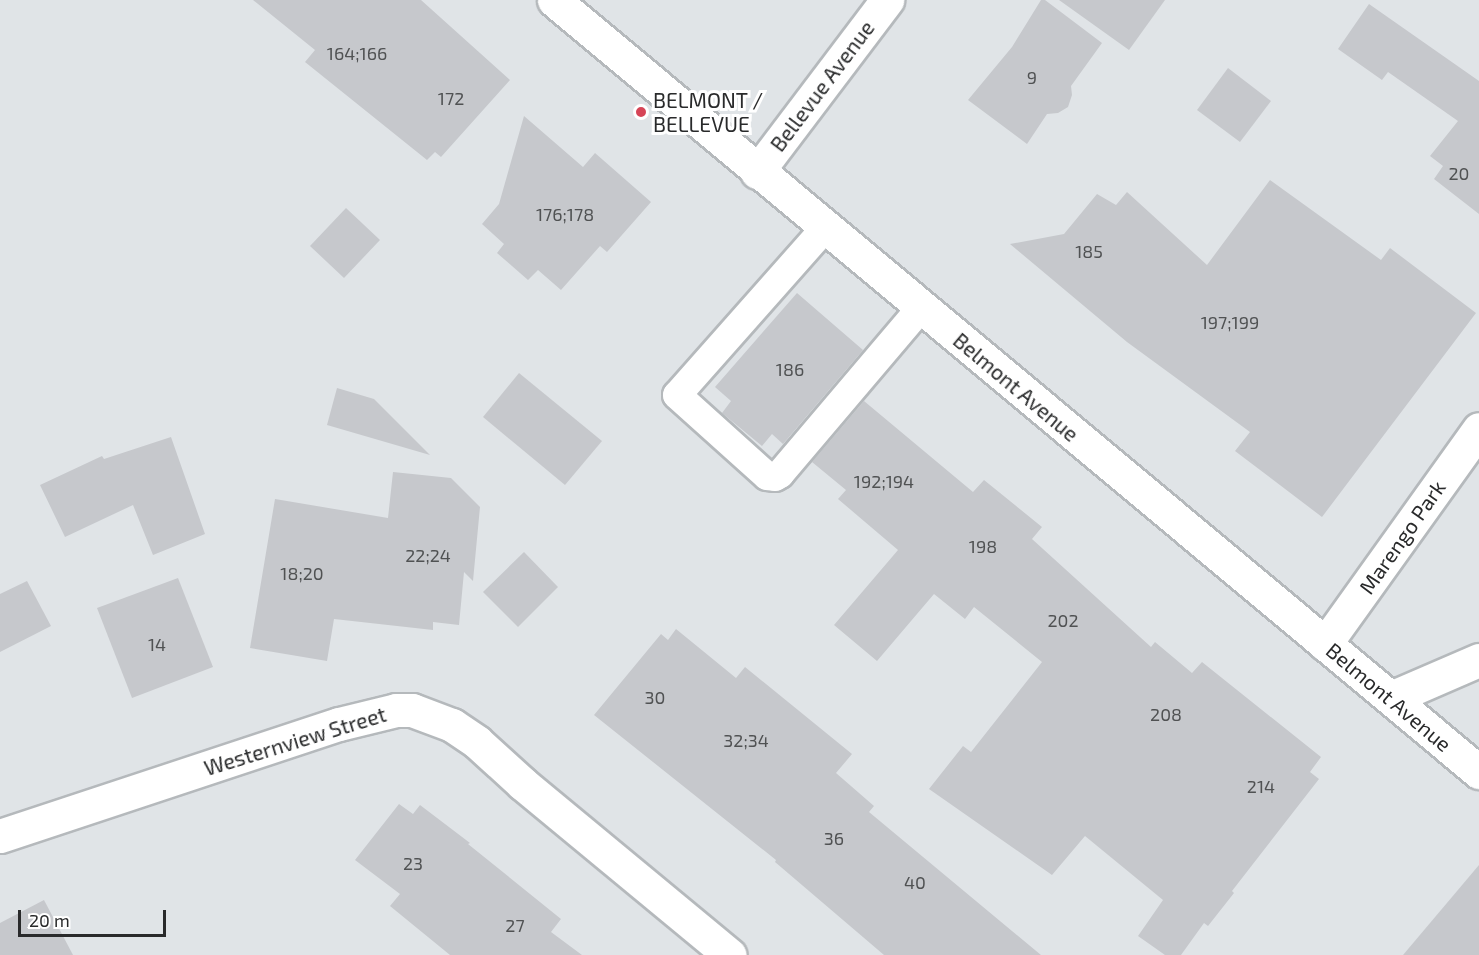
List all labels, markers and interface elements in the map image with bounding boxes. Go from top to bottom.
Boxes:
street label: Bellevue Avenue [765,16,879,156]
house number: 164;166 [327,42,387,64]
house number: 9 [1027,66,1037,88]
house number: 172 [438,87,464,109]
place label: BELMONT / BELLEVUE [653,87,764,137]
marker: BELMONT / BELLEVUE [634,105,648,119]
house number: 20 [1449,162,1469,184]
house number: 176;178 [536,203,594,225]
house number: 185 [1075,240,1103,262]
house number: 197;199 [1201,311,1259,333]
street label: Belmont Avenue [948,327,1084,447]
house number: 186 [776,358,804,380]
house number: 192;194 [854,470,914,492]
street label: Marengo Park [1354,475,1450,599]
house number: 198 [969,535,997,557]
house number: 22;24 [405,544,451,566]
house number: 18;20 [280,562,324,584]
house number: 202 [1047,609,1079,631]
house number: 14 [148,633,166,655]
street label: Belmont Avenue [1321,637,1457,757]
house number: 30 [645,686,665,708]
street label: Westernview Street [201,701,389,781]
house number: 208 [1150,703,1182,725]
house number: 32;34 [723,729,769,751]
house number: 214 [1247,775,1275,797]
house number: 36 [824,827,844,849]
house number: 23 [403,852,423,874]
house number: 40 [904,871,926,893]
scale bar [21,898,170,936]
text: 20 m [29,909,70,931]
house number: 27 [505,914,525,936]

